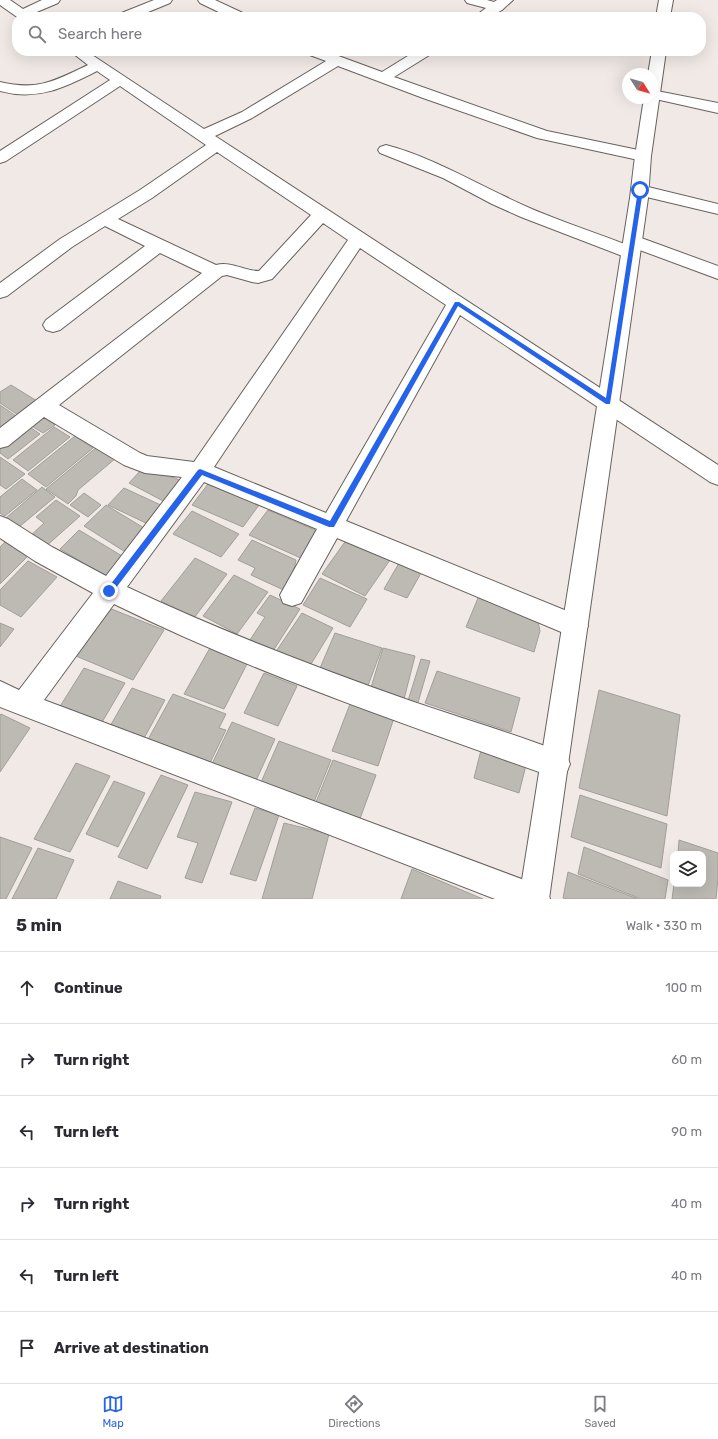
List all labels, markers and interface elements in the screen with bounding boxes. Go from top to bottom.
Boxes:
search box [12,12,706,56]
icon: search [26,23,48,45]
text: Search here [58,25,142,43]
north arrow [622,68,658,104]
route start [631,181,649,199]
route end [100,582,118,600]
map controls [670,851,706,887]
button: layers [670,851,706,887]
text: 5 min [16,915,62,935]
text: Walk · 330 m [626,918,702,933]
icon: ahead [16,977,38,999]
text: Continue [54,979,123,997]
text: 100 m [665,980,702,995]
icon: right [16,1049,38,1071]
text: Turn right [54,1051,129,1069]
text: 60 m [671,1052,702,1067]
icon: left [16,1121,38,1143]
text: Turn left [54,1123,119,1141]
text: 90 m [671,1124,702,1139]
icon: right [16,1193,38,1215]
text: Turn right [54,1195,129,1213]
text: 40 m [671,1196,702,1211]
icon: left [16,1265,38,1287]
text: Turn left [54,1267,119,1285]
text: 40 m [671,1268,702,1283]
icon: arrive [16,1337,38,1359]
text: Arrive at destination [54,1339,209,1357]
tab: Map [102,1393,124,1430]
tab: Directions [328,1393,380,1430]
tab: Saved [585,1393,616,1430]

